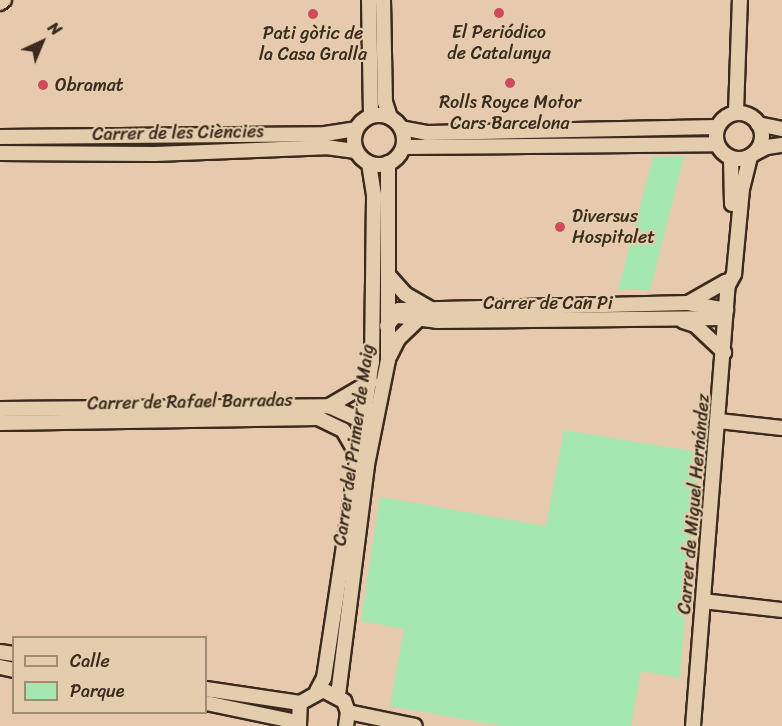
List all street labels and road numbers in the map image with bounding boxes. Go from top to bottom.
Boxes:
street label: Carrer de les Ciències [92,121,264,145]
street label: Carrer de Can Pi [483,292,613,314]
street label: Carrer del Primer de Maig [329,342,379,548]
street label: Carrer de Rafael Barradas [87,389,293,415]
street label: Carrer de Miguel Hernández [674,393,714,615]

